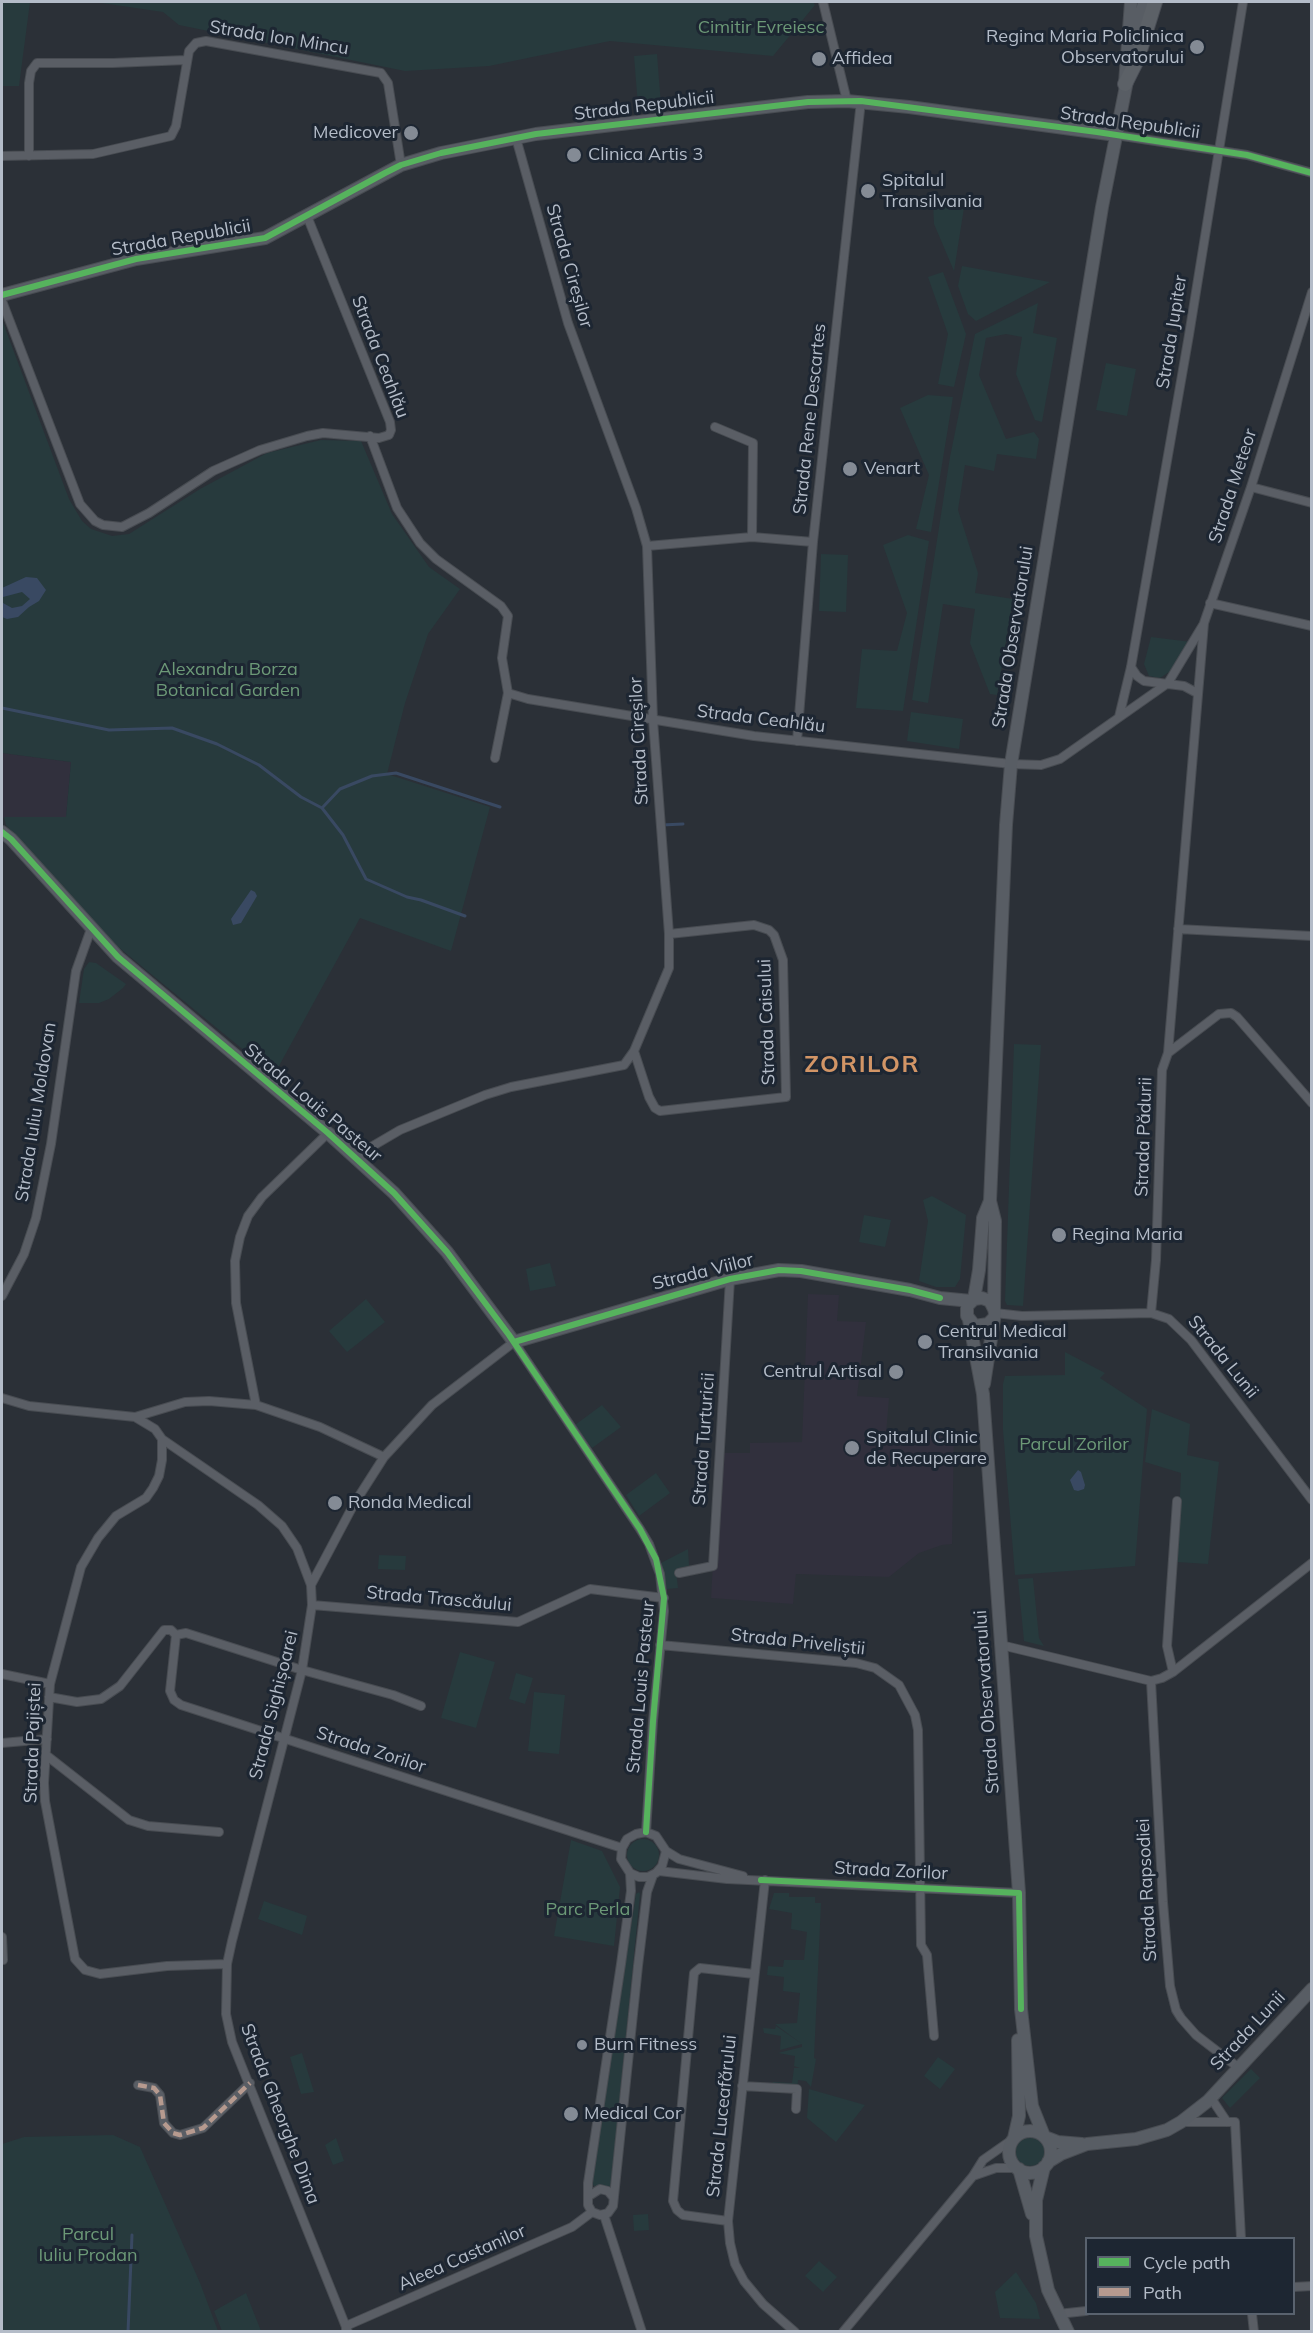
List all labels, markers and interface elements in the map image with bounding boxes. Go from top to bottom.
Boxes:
street label: Strada Ion Mincu [208,16,350,60]
park label: Cimitir Evreiesc [698,17,824,39]
place label: Regina Maria Policlinica Observatorului [986,26,1184,68]
marker: Regina Maria Policlinica Observatorului [1188,38,1206,56]
place label: Affidea [832,48,893,70]
marker: Affidea [810,50,828,68]
street label: Strada Republicii [573,87,715,125]
street label: Strada Republicii [1059,102,1201,144]
place label: Medicover [313,122,398,144]
marker: Medicover [402,124,420,142]
place label: Clinica Artis 3 [588,144,703,166]
marker: Clinica Artis 3 [565,146,583,164]
place label: Spitalul Transilvania [882,170,983,213]
marker: Spitalul Transilvania [859,182,877,200]
street label: Strada Cireșilor [541,201,597,331]
street label: Strada Republicii [110,215,252,261]
street label: Strada Jupiter [1152,274,1192,390]
street label: Strada Ceahlău [347,293,413,421]
street label: Strada Rene Descartes [789,322,831,516]
street label: Strada Meteor [1204,426,1262,546]
place label: Venart [864,458,920,480]
marker: Venart [841,460,859,478]
street label: Strada Observatorului [988,544,1038,730]
park label: Alexandru Borza Botanical Garden [156,659,300,702]
street label: Strada Cireșilor [625,676,653,806]
street label: Strada Ceahlău [696,700,826,738]
street label: Strada Caisului [754,958,780,1086]
street label: Strada Iuliu Moldovan [11,1021,61,1203]
street label: Strada Louis Pasteur [240,1039,386,1167]
district label: ZORILOR [804,1051,920,1079]
street label: Strada Pădurii [1131,1077,1157,1197]
place label: Regina Maria [1072,1224,1183,1246]
marker: Regina Maria [1050,1226,1068,1244]
street label: Strada Viilor [650,1249,756,1295]
street label: Strada Lunii [1183,1311,1263,1403]
place label: Centrul Medical Transilvania [938,1321,1066,1364]
marker: Centrul Medical Transilvania [916,1333,934,1351]
place label: Centrul Artisal [763,1361,882,1383]
marker: Centrul Artisal [887,1363,905,1381]
street label: Strada Turturicii [689,1372,719,1506]
place label: Spitalul Clinic de Recuperare [866,1427,987,1470]
park label: Parcul Zorilor [1019,1434,1129,1456]
marker: Spitalul Clinic de Recuperare [843,1439,861,1457]
place label: Ronda Medical [348,1492,472,1514]
marker: Ronda Medical [326,1494,344,1512]
street label: Strada Trascăului [365,1582,513,1616]
street label: Strada Louis Pasteur [623,1600,659,1774]
street label: Strada Observatorului [970,1609,1004,1795]
street label: Strada Priveliștii [730,1624,866,1660]
street label: Strada Sighișoarei [245,1628,303,1782]
street label: Strada Pajiștei [20,1682,46,1804]
street label: Strada Zorilor [314,1722,428,1778]
street label: Strada Rapsodiei [1132,1818,1162,1962]
street label: Strada Zorilor [834,1857,948,1885]
park label: Parc Perla [546,1899,630,1921]
street label: Strada Lunii [1206,1987,1290,2075]
street label: Strada Gheorghe Dima [236,2021,324,2207]
place label: Burn Fitness [594,2034,697,2056]
street label: Strada Luceafărului [703,2034,741,2198]
marker: Burn Fitness [575,2038,589,2052]
place label: Medical Cor [584,2103,681,2125]
marker: Medical Cor [562,2105,580,2123]
street label: Aleea Castanilor [395,2220,529,2296]
park label: Parcul Iuliu Prodan [38,2224,138,2266]
legend [1085,2237,1295,2315]
text: Cycle path [1143,2251,1230,2274]
text: Path [1143,2281,1182,2304]

